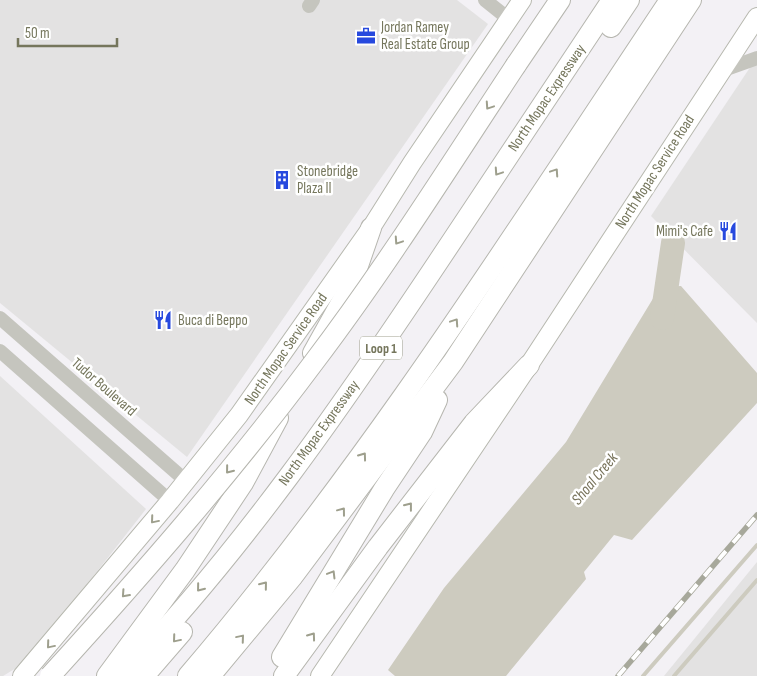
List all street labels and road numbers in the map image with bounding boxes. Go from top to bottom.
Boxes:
street label: North Mopac Expressway [504,40,590,155]
street label: North Mopac Service Road [611,111,699,233]
street label: North Mopac Service Road [240,289,332,409]
road number: Loop 1 [360,336,402,359]
street label: Tudor Boulevard [68,354,140,420]
street label: North Mopac Expressway [274,376,364,489]

